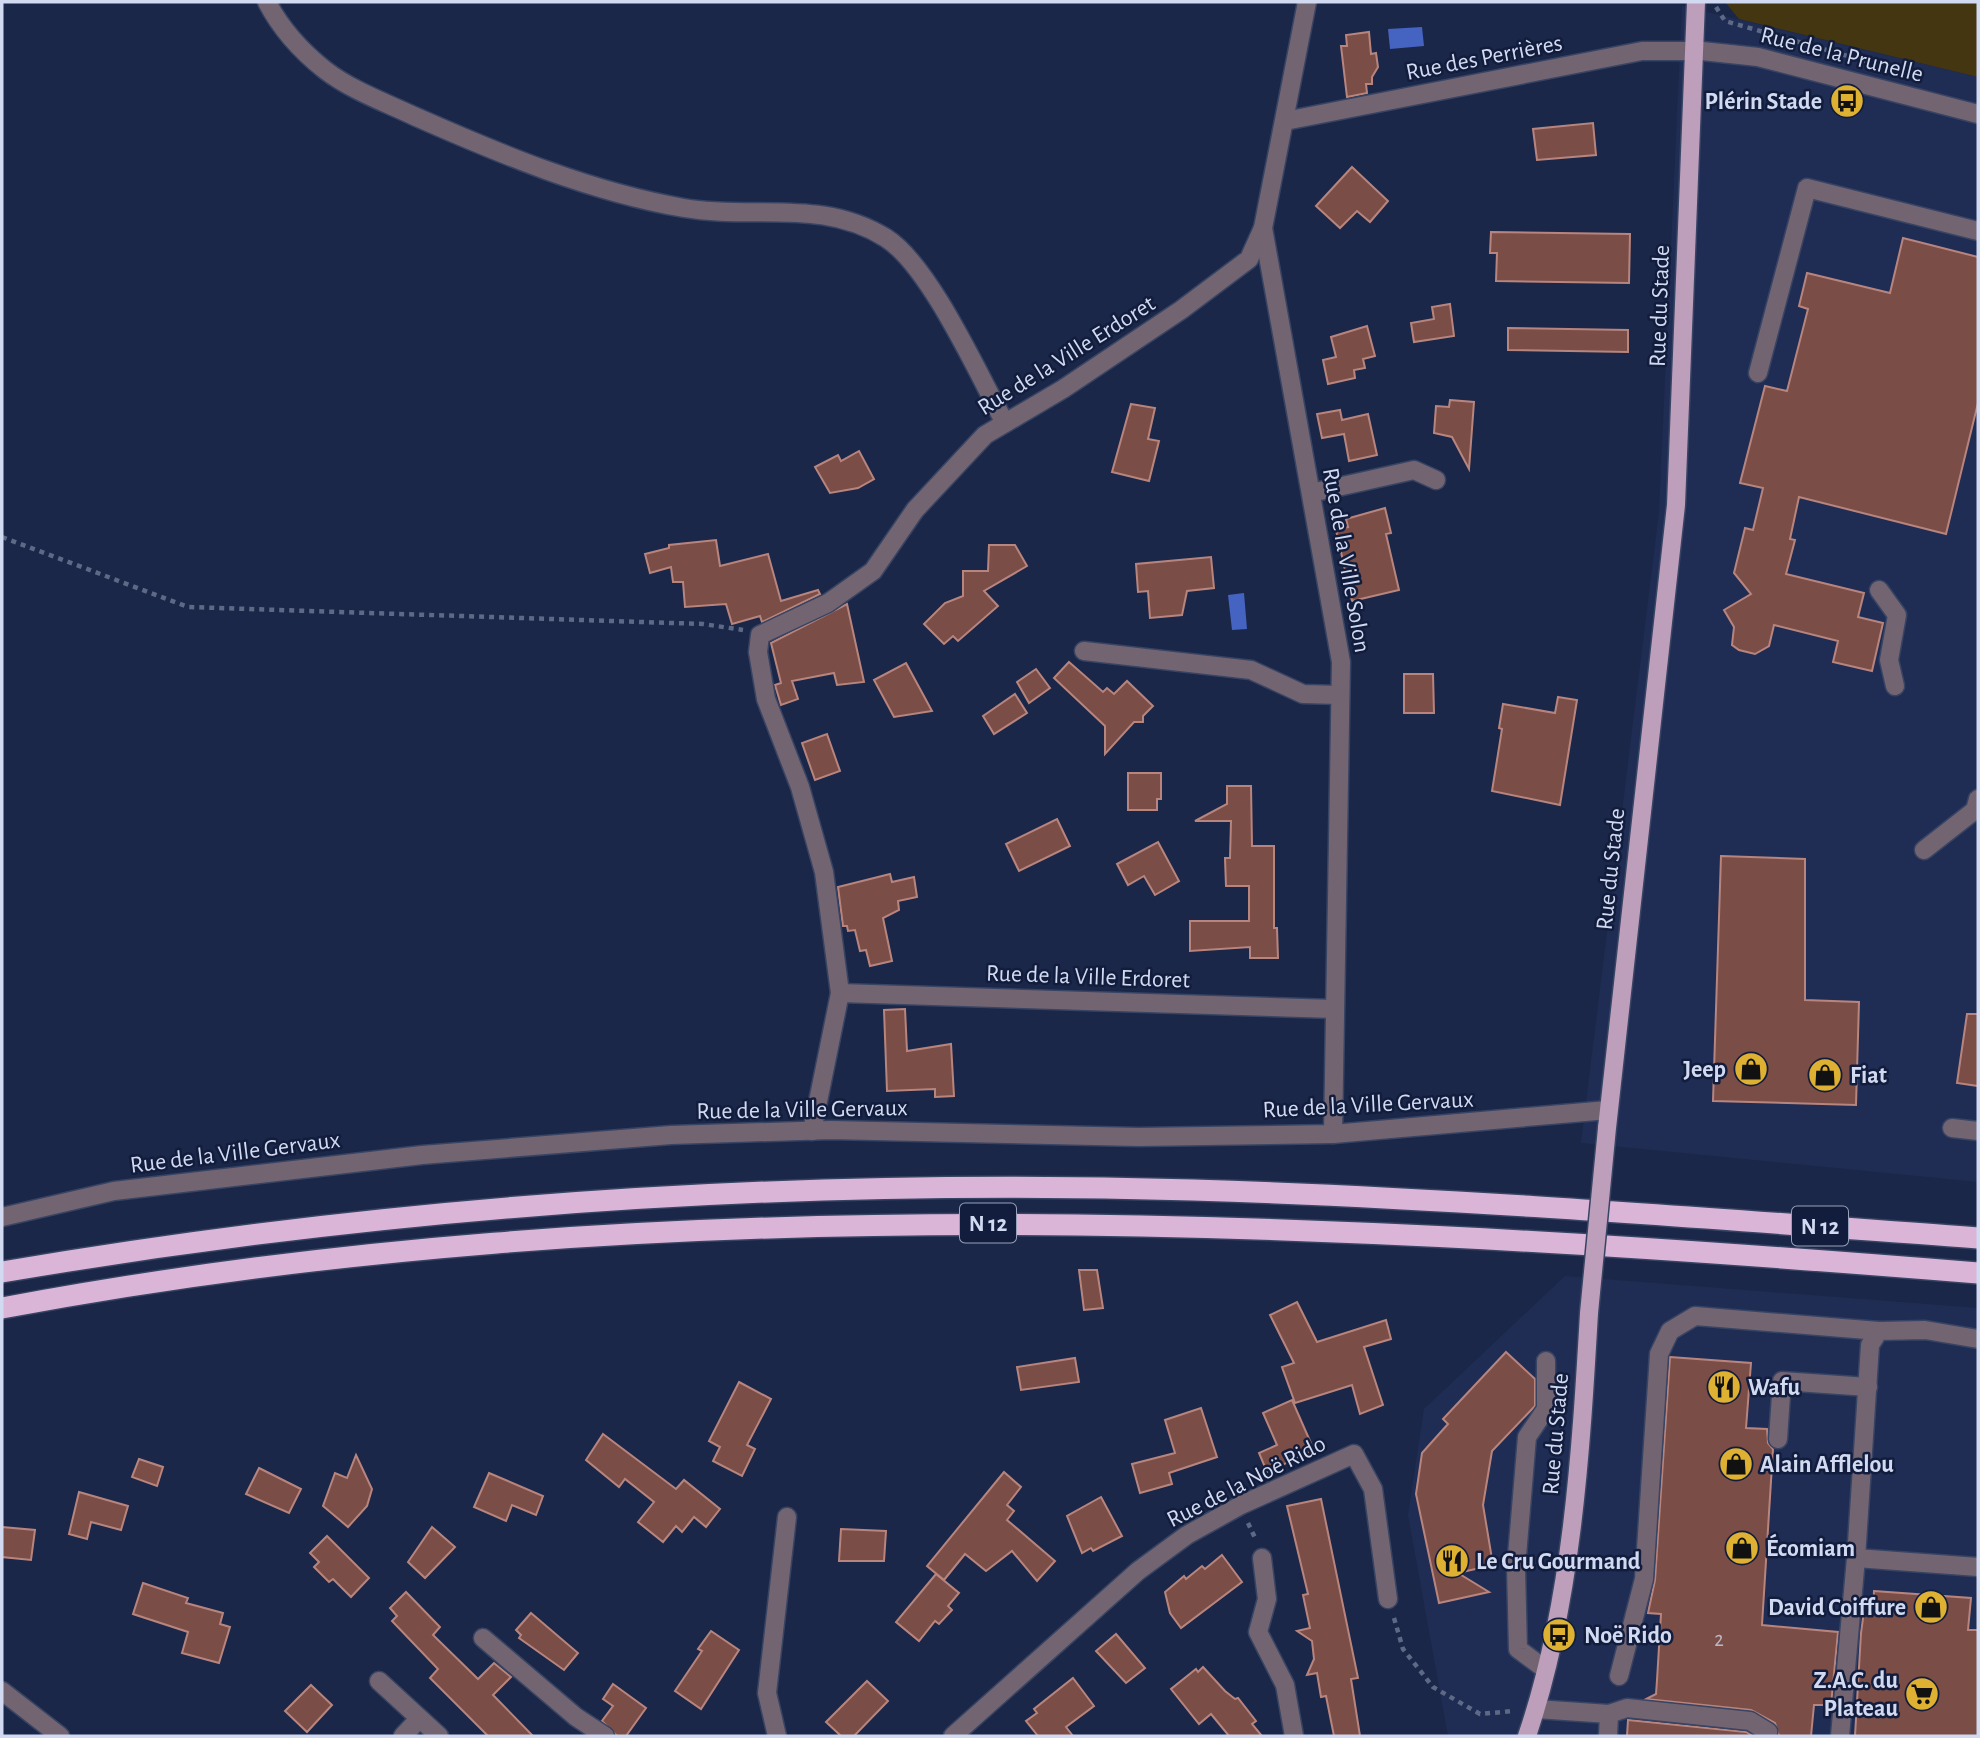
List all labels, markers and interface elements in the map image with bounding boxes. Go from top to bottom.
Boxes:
street label: Rue de la Prunelle [1758,23,1926,87]
street label: Rue des Perrières [1404,31,1565,85]
bus stop icon: Plérin Stade [1828,82,1866,120]
place label: Plérin Stade [1705,90,1822,114]
street label: Rue du Stade [1646,245,1674,368]
street label: Rue de la Ville Erdoret [974,291,1160,420]
street label: Rue de la Ville Solon [1318,466,1374,654]
street label: Rue du Stade [1593,807,1629,931]
street label: Rue de la Ville Erdoret [985,961,1191,993]
shop icon: Jeep [1732,1050,1770,1088]
shop icon: Fiat [1806,1056,1844,1094]
place label: Jeep [1683,1058,1726,1082]
place label: Fiat [1850,1064,1887,1088]
street label: Rue de la Ville Gervaux [1262,1087,1475,1123]
street label: Rue de la Ville Gervaux [696,1096,908,1124]
street label: Rue de la Ville Gervaux [129,1128,342,1178]
road number: N 12 [960,1204,1016,1242]
road number: N 12 [1792,1206,1848,1246]
restaurant icon: Wafu [1705,1368,1743,1406]
street label: Rue du Stade [1539,1372,1573,1496]
place label: Wafu [1748,1376,1801,1400]
street label: Rue de la Noë Rido [1163,1432,1330,1532]
shop icon: Alain Afflelou [1717,1445,1755,1483]
place label: Alain Afflelou [1760,1453,1894,1477]
shop icon: Écomiam [1723,1529,1761,1567]
place label: Écomiam [1766,1533,1855,1561]
restaurant icon: Le Cru Gourmand [1433,1542,1471,1580]
place label: Le Cru Gourmand [1476,1550,1641,1574]
shop icon: David Coiffure [1912,1588,1950,1626]
place label: David Coiffure [1768,1596,1906,1620]
bus stop icon: Noë Rido [1540,1616,1578,1654]
place label: Noë Rido [1584,1624,1672,1648]
house number: 2 [1714,1629,1724,1650]
place label: Z.A.C. du Plateau [1813,1669,1898,1721]
supermarket icon: Z.A.C. du Plateau [1903,1675,1941,1713]

